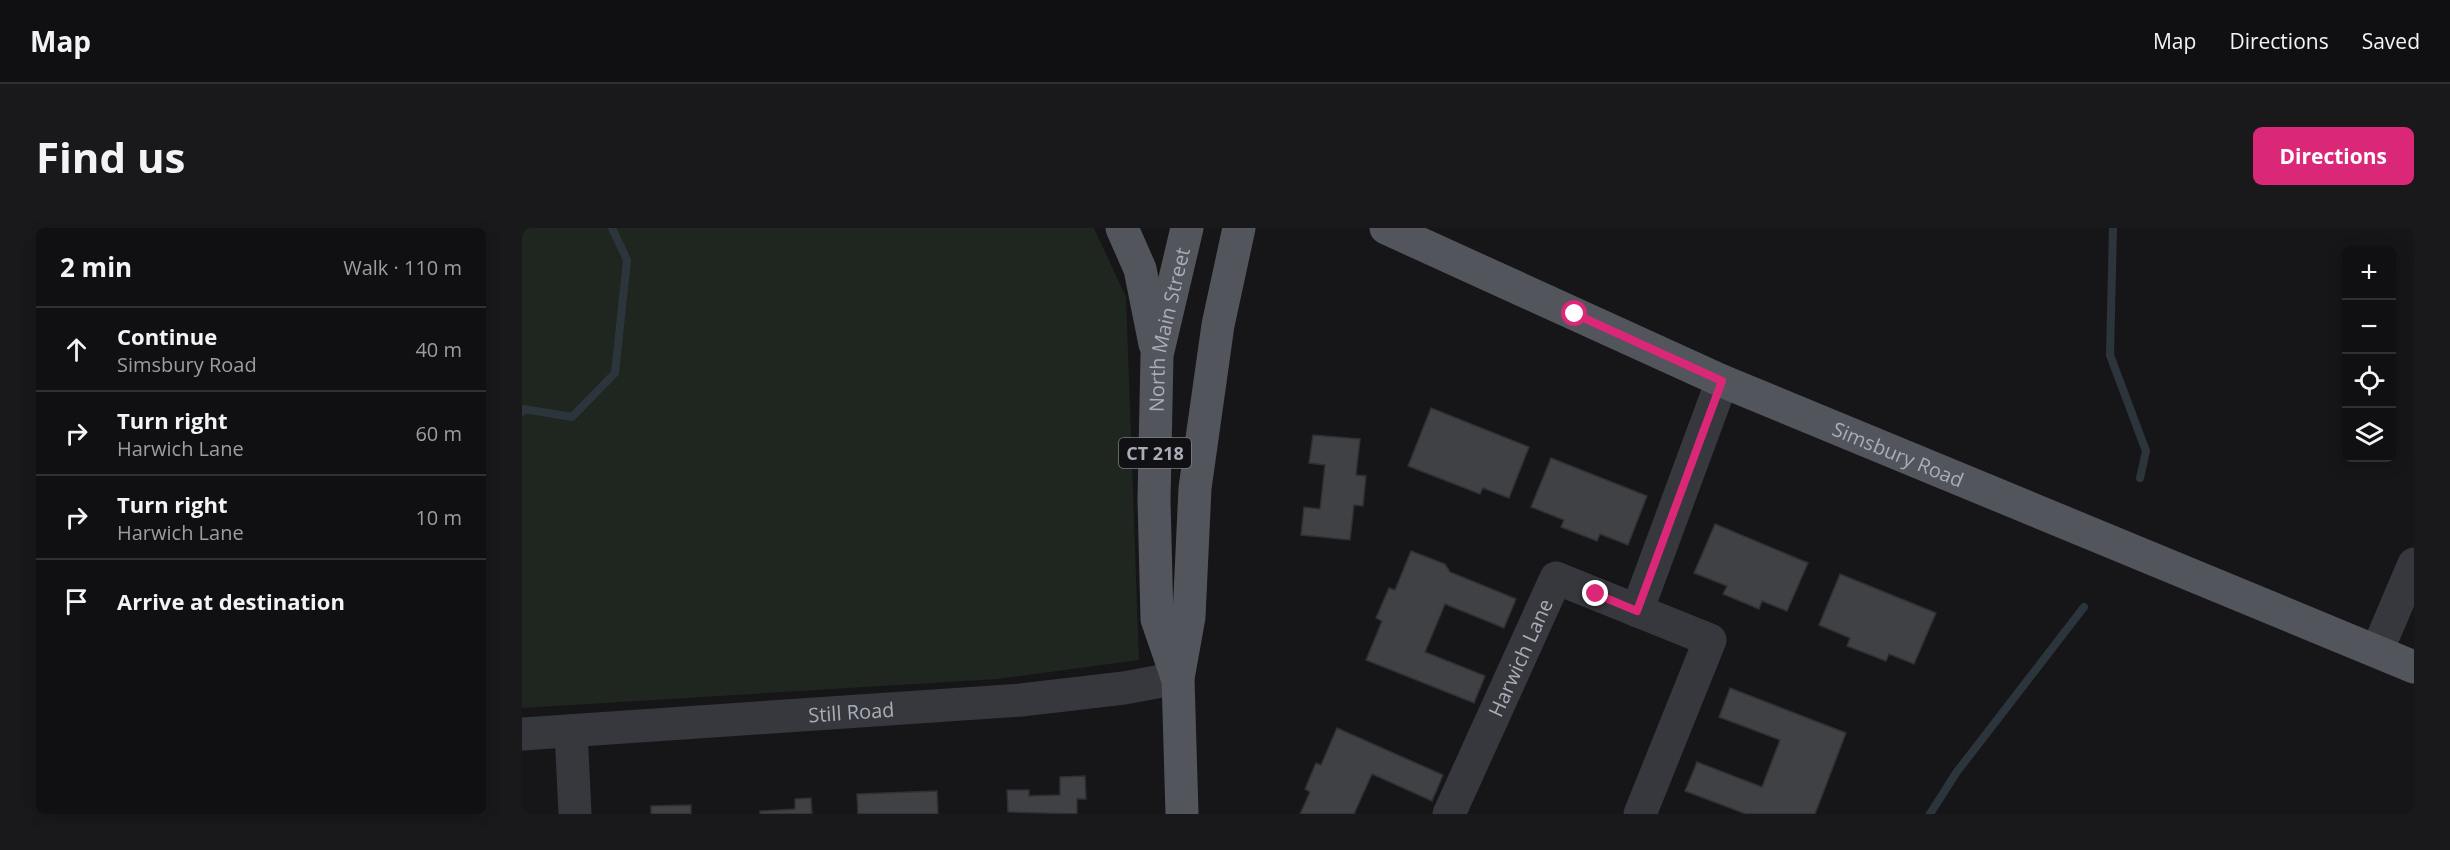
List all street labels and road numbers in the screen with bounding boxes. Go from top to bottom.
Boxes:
street label: North Main Street [1142,245,1195,412]
street label: Simsbury Road [1829,415,1968,493]
road number: CT 218 [1119,438,1191,468]
street label: Harwich Lane [1482,594,1558,721]
street label: Still Road [807,695,895,728]

